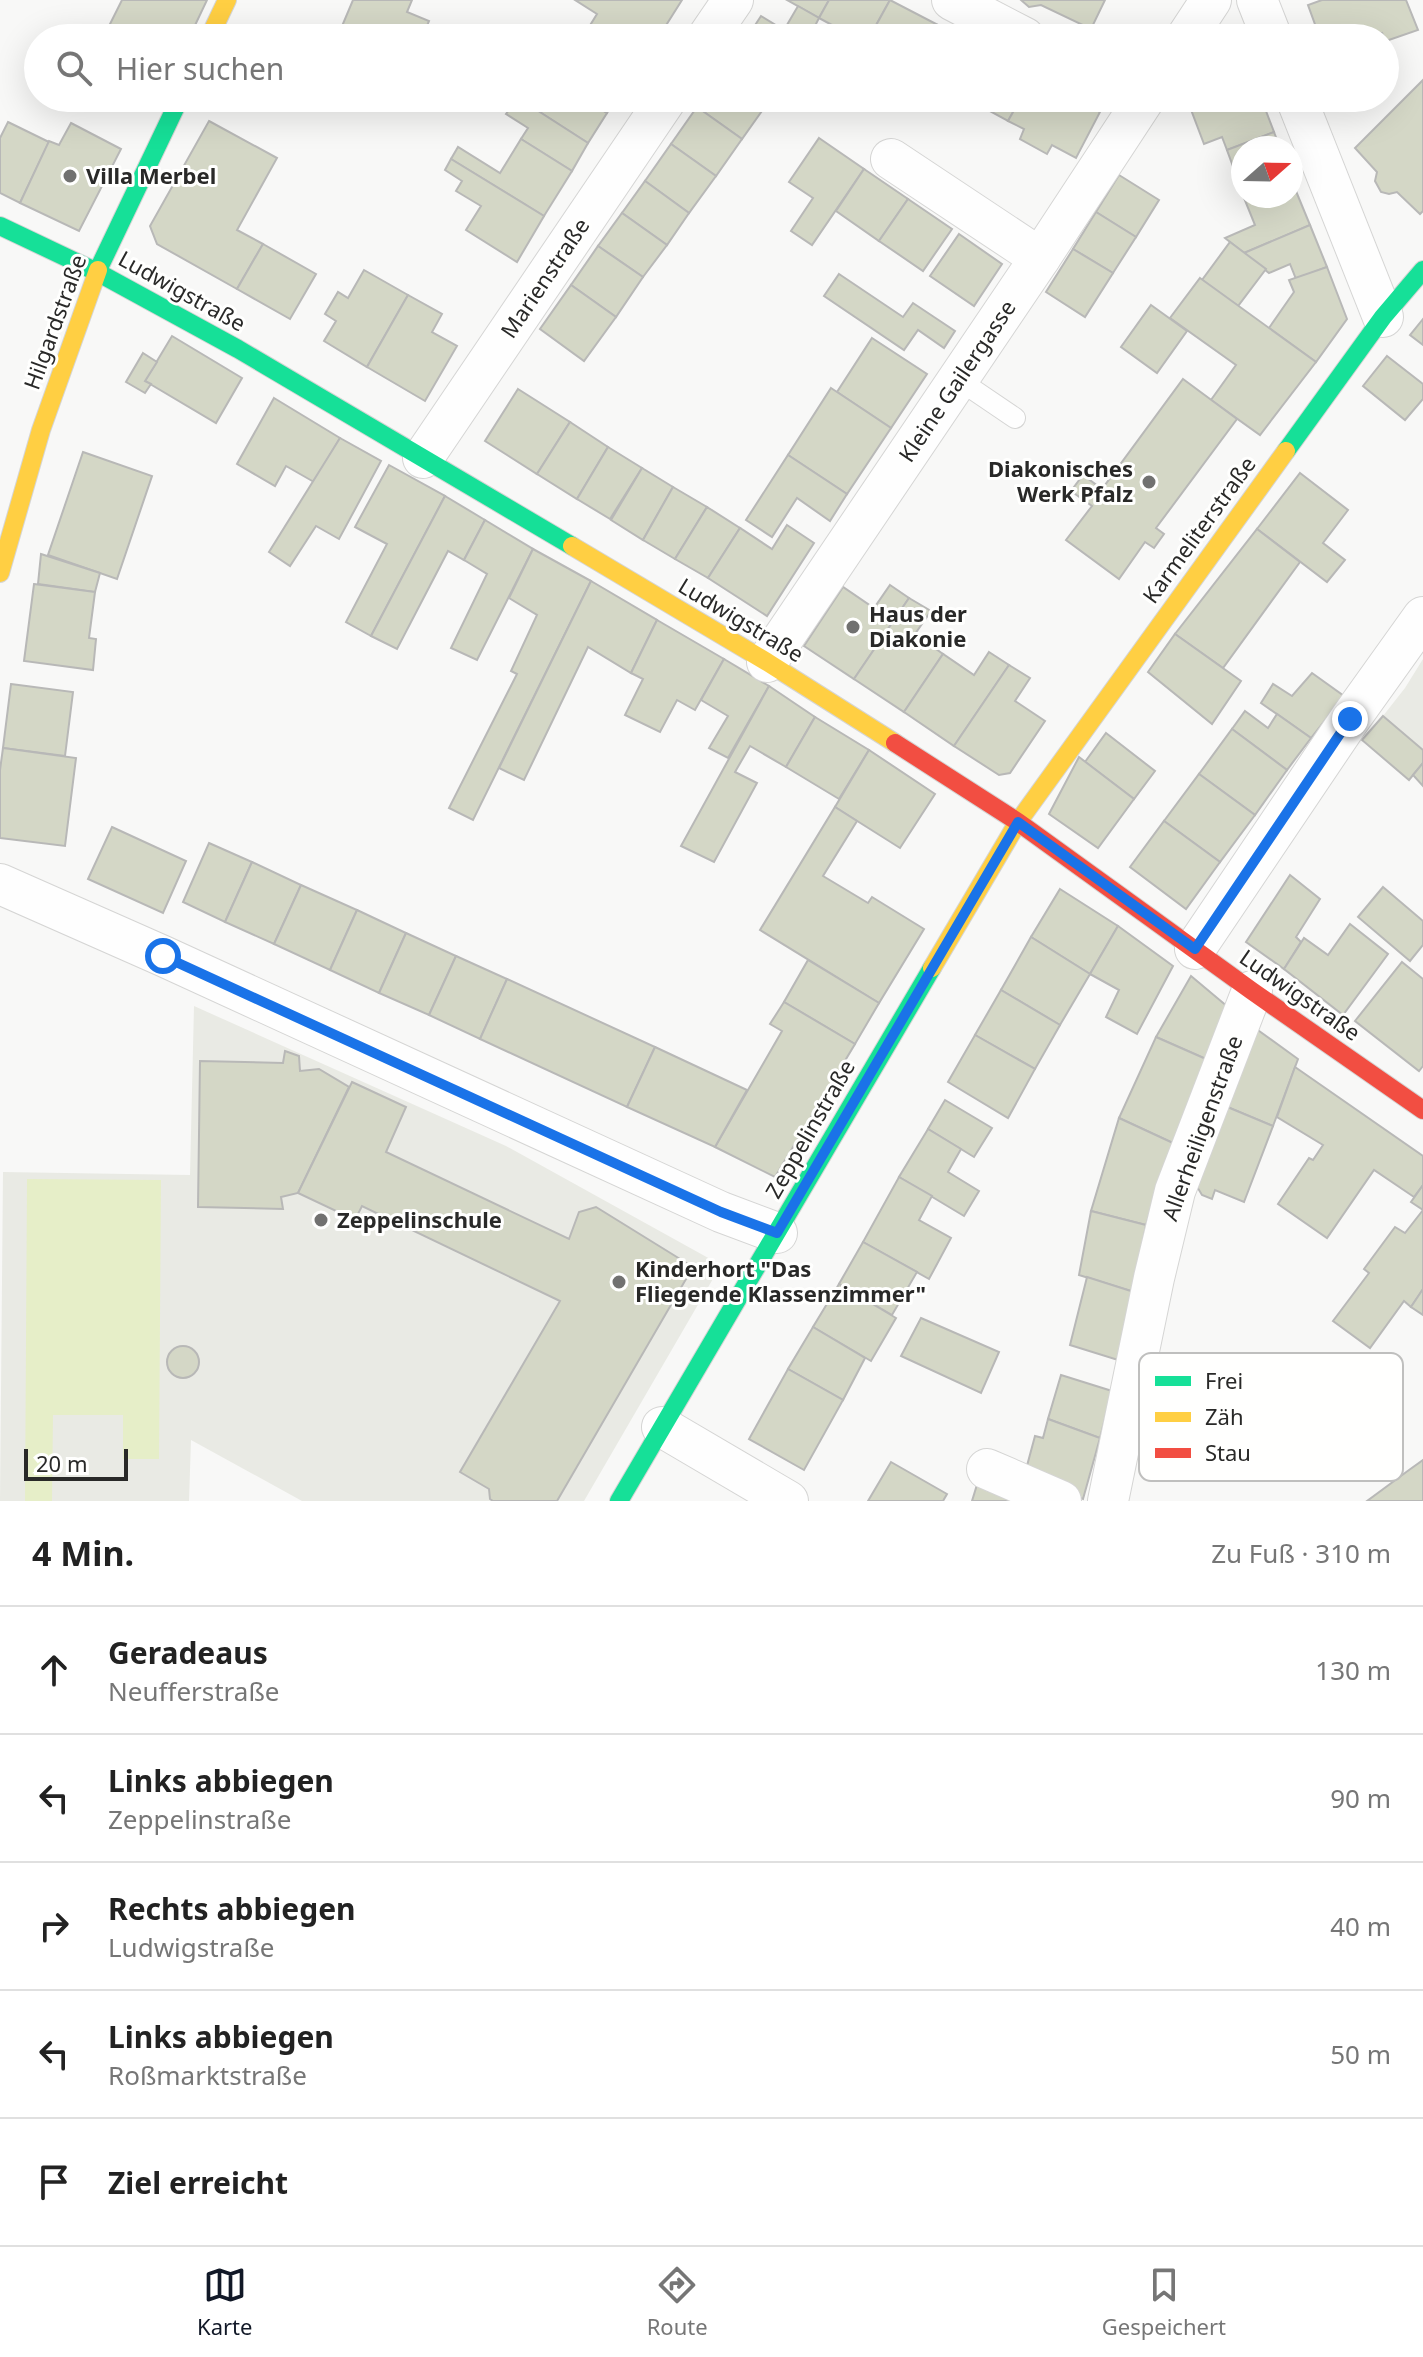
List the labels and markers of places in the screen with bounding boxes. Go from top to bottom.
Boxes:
place label: Villa Merbel [86,160,216,190]
marker: Villa Merbel [61,167,79,185]
place label: Diakonisches Werk Pfalz [988,453,1133,508]
marker: Diakonisches Werk Pfalz [1140,473,1158,491]
place label: Haus der Diakonie [869,598,967,653]
marker: Haus der Diakonie [844,618,862,636]
place label: Zeppelinschule [337,1204,502,1234]
marker: Zeppelinschule [312,1211,330,1229]
place label: Kinderhort "Das Fliegende Klassenzimmer" [635,1253,926,1308]
marker: Kinderhort "Das Fliegende Klassenzimmer" [610,1273,628,1291]

